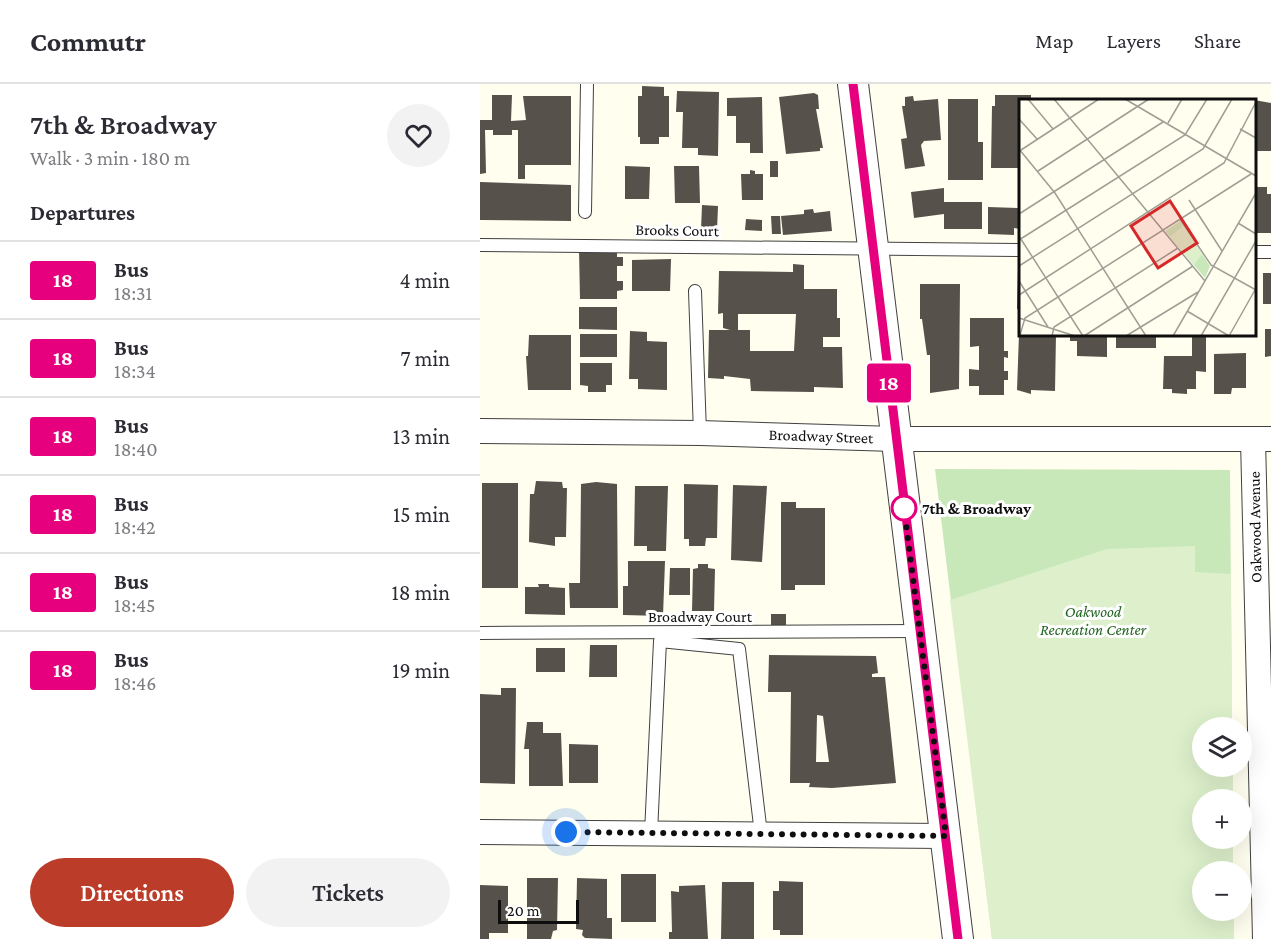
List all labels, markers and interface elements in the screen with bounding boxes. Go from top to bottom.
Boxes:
text: Commutr [30,26,146,57]
text: Map [1035,29,1074,53]
text: Layers [1107,29,1161,53]
text: Share [1194,29,1241,53]
inset map [1019,99,1256,336]
button: heart [387,104,450,167]
text: 7th & Broadway [30,109,217,140]
text: Walk · 3 min · 180 m [30,147,190,169]
text: Departures [30,200,135,225]
street label: Brooks Court [635,221,720,239]
text: Bus [114,257,148,282]
text: 18 [53,268,73,292]
text: 4 min [399,268,450,293]
text: 18:31 [114,282,152,304]
text: Bus [114,335,148,360]
text: 18 [53,346,73,370]
text: 7 min [400,346,450,371]
text: 18:34 [114,360,156,382]
line badge: 18 [862,364,916,402]
text: 18 [879,371,899,395]
text: Bus [114,413,148,438]
text: 18 [53,424,73,448]
text: 13 min [393,424,450,449]
street label: Broadway Street [768,426,874,447]
text: 18:40 [114,438,158,460]
street label: Oakwood Avenue [1246,471,1264,583]
text: Bus [114,491,148,516]
marker: 7th & Broadway [891,495,917,521]
place label: 7th & Broadway [922,500,1031,517]
text: 18 [53,502,73,526]
text: 15 min [393,502,450,527]
text: 18:42 [114,516,156,538]
text: Bus [114,569,148,594]
text: 18 [53,580,73,604]
text: 18 min [391,580,450,605]
text: 18:45 [114,594,156,616]
park label: Oakwood Recreation Center [1040,603,1146,638]
street label: Broadway Court [648,608,753,626]
text: Bus [114,647,148,672]
text: 18 [53,658,73,682]
text: 19 min [392,658,450,683]
text: 18:46 [114,672,156,694]
map controls [1192,717,1252,921]
button: layers [1192,717,1252,777]
button: + [1192,789,1252,849]
your location [551,817,581,847]
button: Directions [30,858,234,927]
button: Tickets [246,858,450,927]
button: − [1192,861,1252,921]
scale bar [498,897,579,924]
text: 20 m [507,902,540,919]

